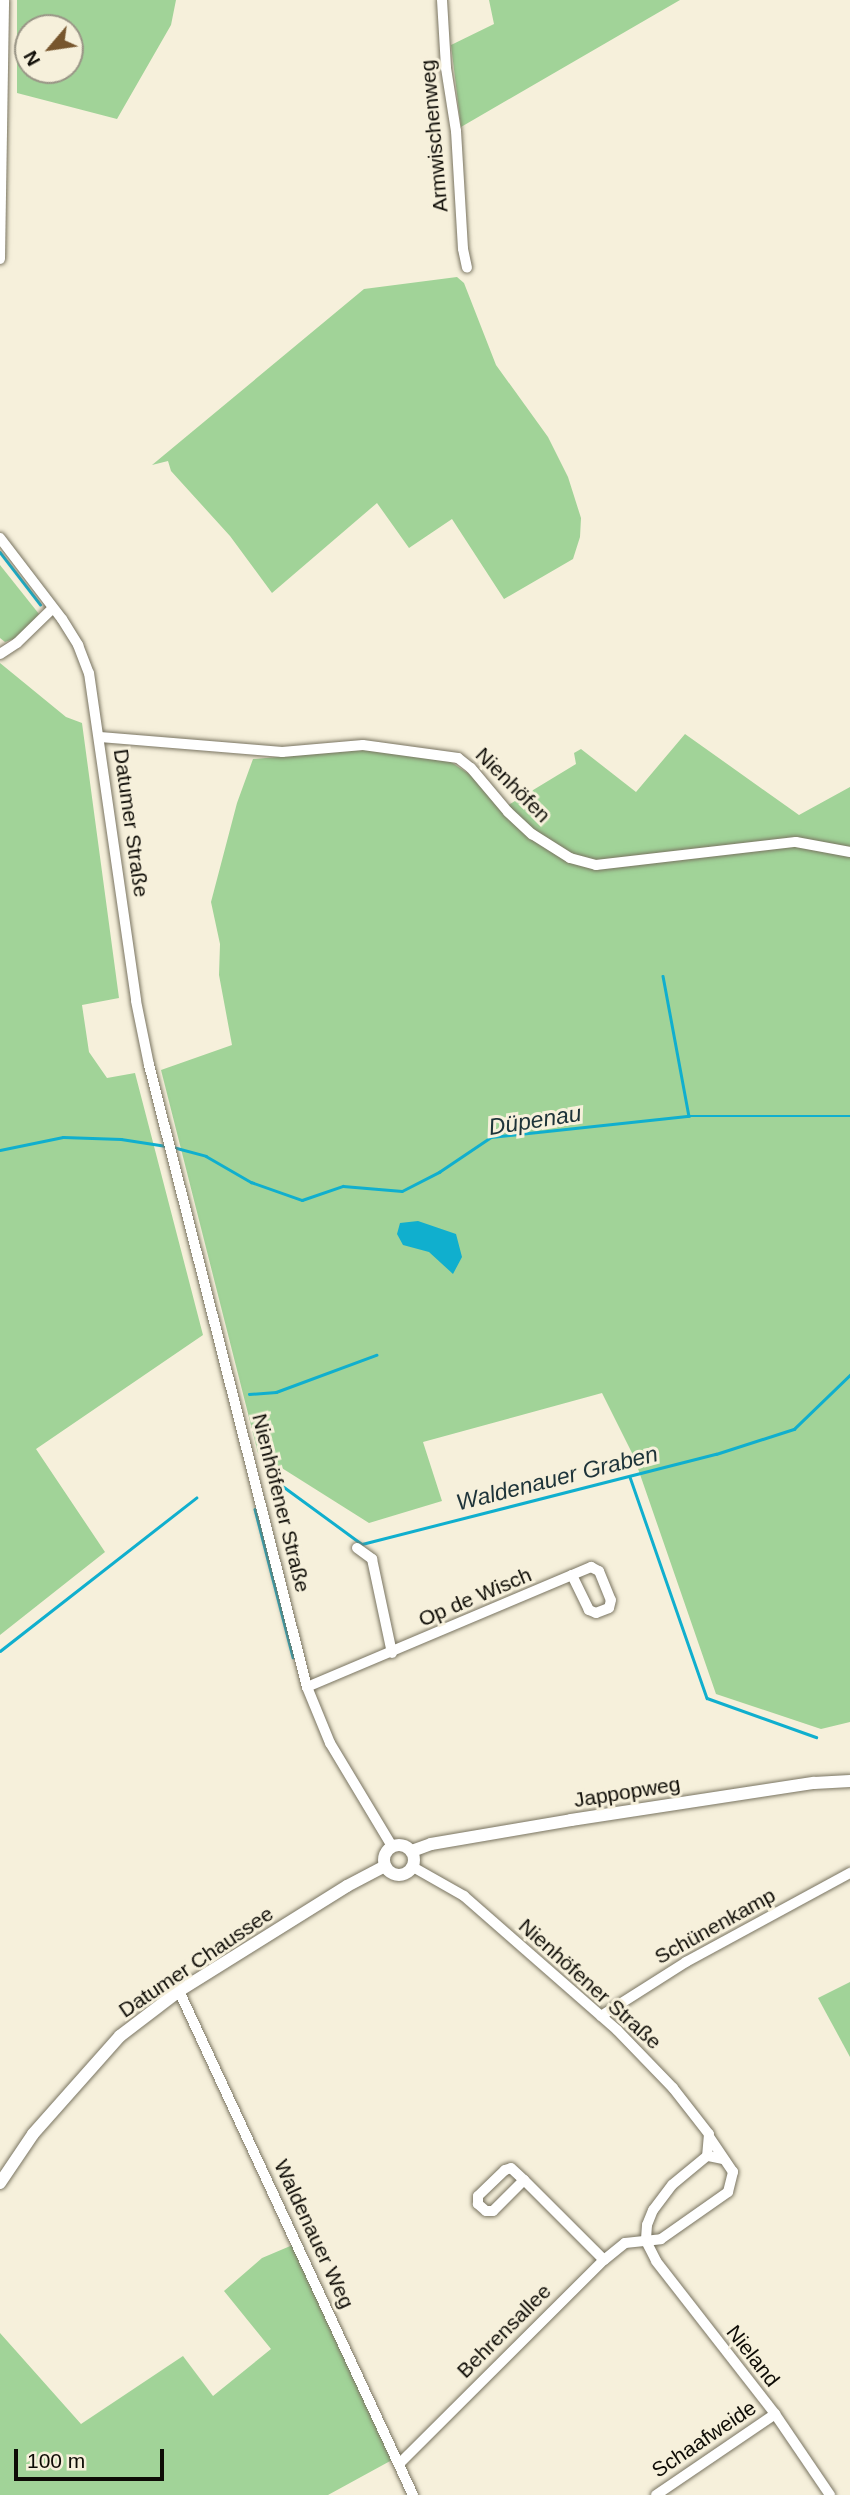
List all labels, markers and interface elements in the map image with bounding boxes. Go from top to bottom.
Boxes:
north arrow [14,14,84,84]
text: N [19,47,44,70]
street label: Armwischenweg [415,59,453,213]
street label: Nienhöfen [470,742,556,828]
street label: Datumer Straße [108,747,154,899]
water label: Düpenau [487,1099,583,1141]
street label: Nienhöfener Straße [247,1411,315,1595]
water label: Waldenauer Graben [453,1440,661,1516]
street label: Op de Wisch [415,1562,535,1632]
street label: Jappopweg [572,1771,682,1813]
street label: Schünenkamp [650,1882,780,1970]
street label: Datumer Chaussee [114,1901,278,2023]
street label: Nienhöfener Straße [513,1913,667,2055]
street label: Waldenauer Weg [269,2156,359,2312]
street label: Behrensallee [452,2279,556,2383]
street label: Nieland [721,2320,785,2392]
street label: Schaafweide [647,2395,761,2483]
scale bar [18,2436,168,2480]
text: 100 m [27,2449,85,2472]

